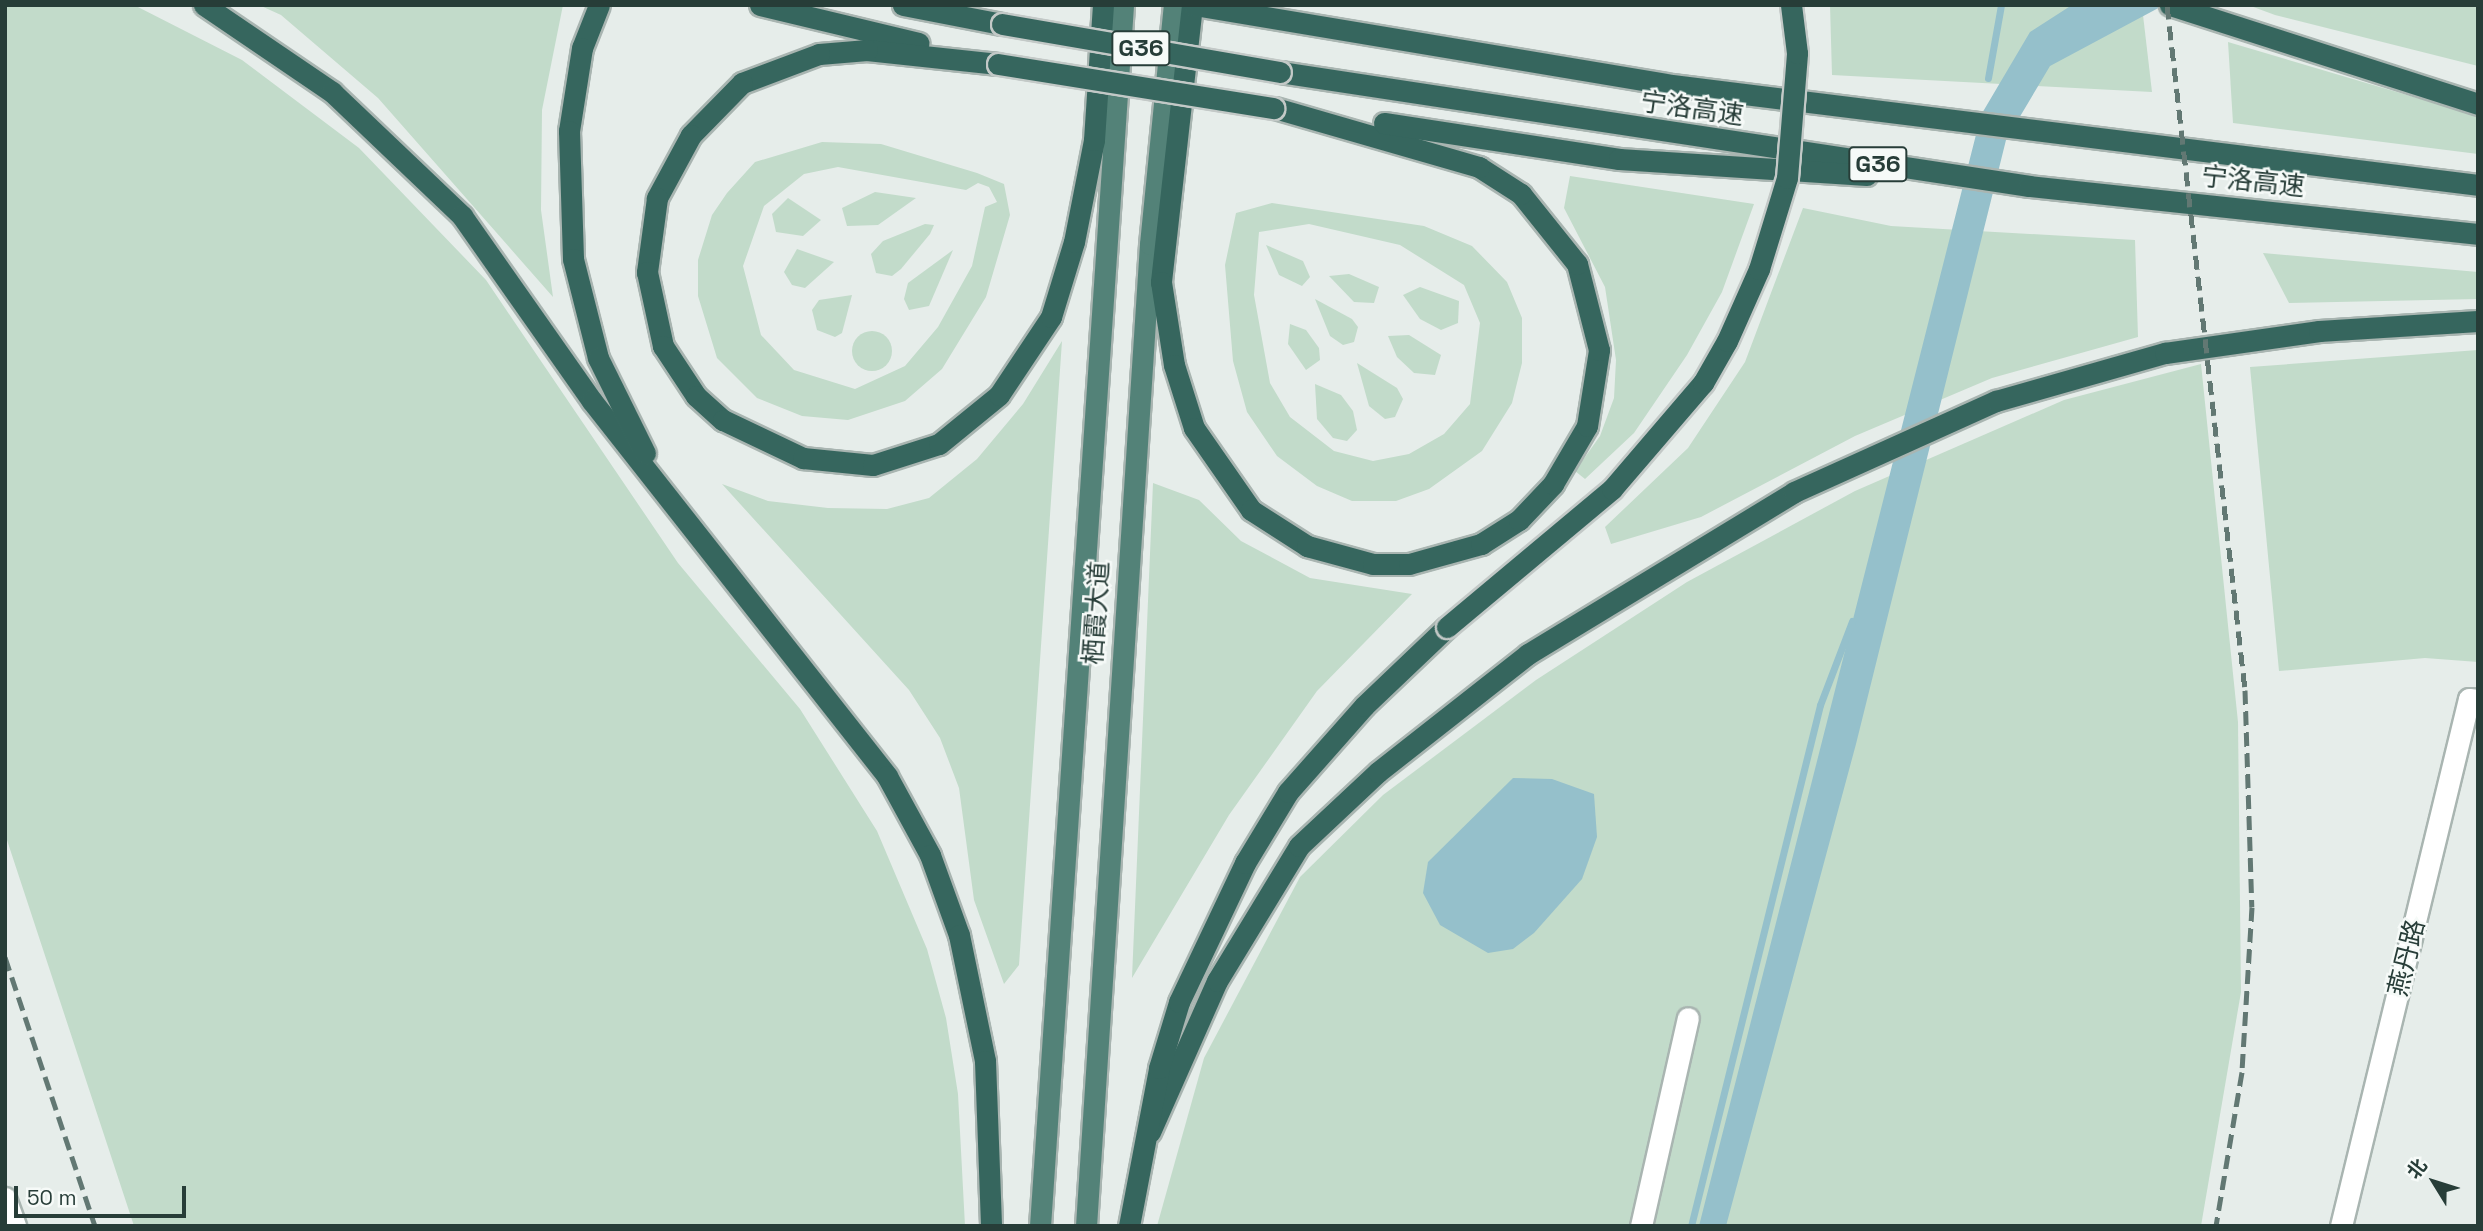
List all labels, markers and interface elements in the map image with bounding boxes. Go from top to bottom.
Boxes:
road number: G36 [1111,28,1171,68]
street label: 宁洛高速 [1638,86,1746,132]
road number: G36 [1848,144,1908,184]
street label: 宁洛高速 [2200,161,2306,203]
street label: 栖霞大道 [1078,560,1116,666]
street label: 燕丹路 [2382,916,2432,1000]
north arrow [2399,1147,2469,1217]
text: 北 [2401,1154,2433,1184]
scale bar [18,1172,189,1216]
text: 50 m [27,1184,77,1211]

